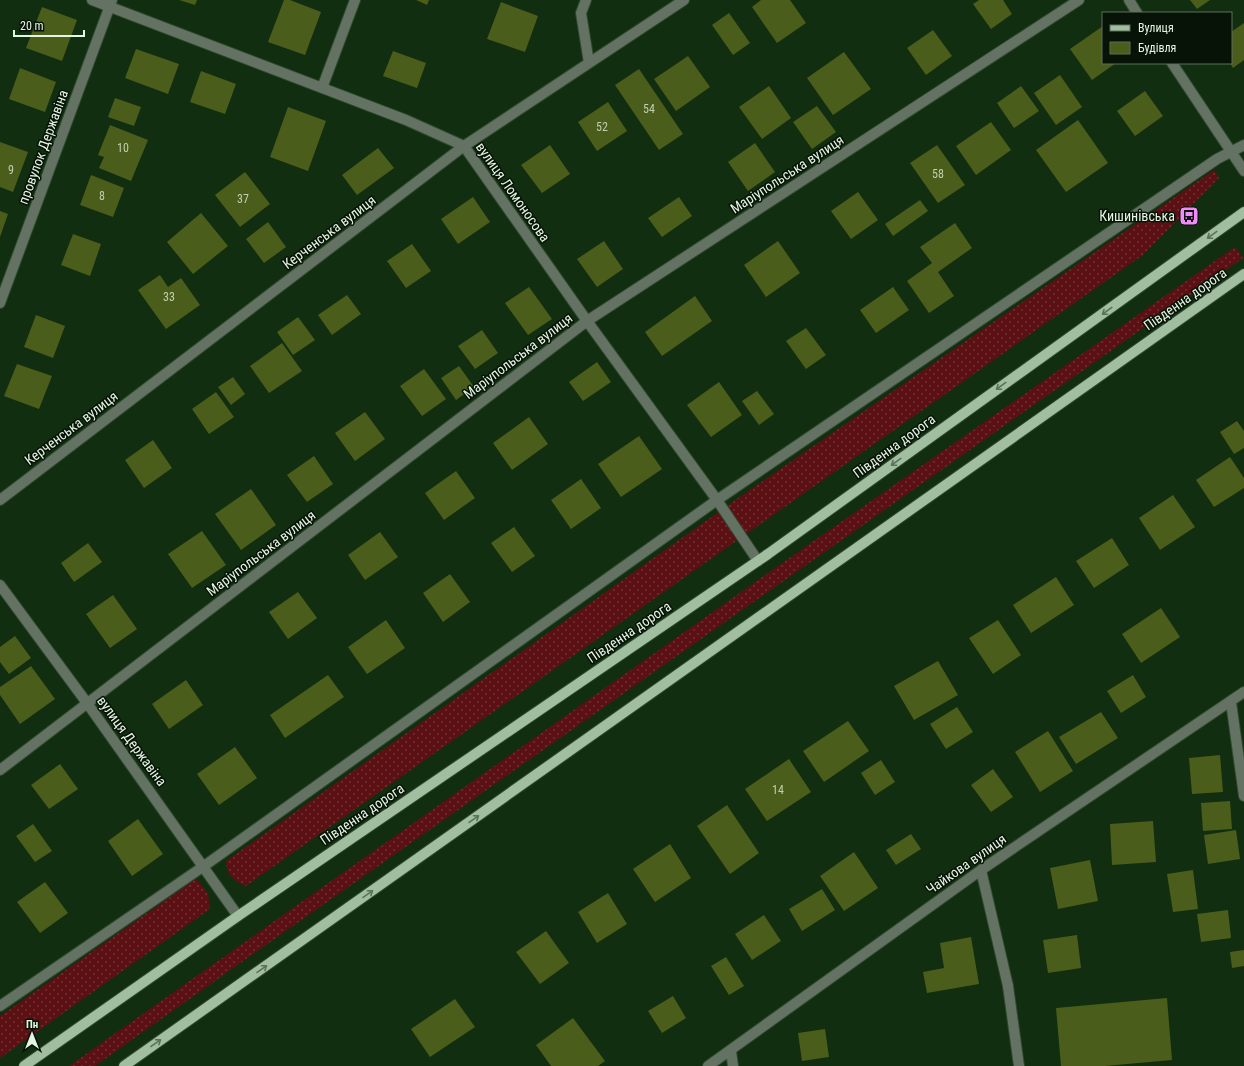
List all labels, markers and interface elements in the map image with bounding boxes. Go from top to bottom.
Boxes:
scale bar [14,12,84,38]
legend [1102,12,1232,64]
text: 20 m [20,19,44,33]
text: Вулиця [1138,21,1174,35]
text: Будівля [1138,41,1176,55]
street label: провулок Державіна [15,88,71,206]
house number: 54 [643,102,655,116]
house number: 52 [596,120,608,134]
street label: Маріупольська вулиця [727,131,847,217]
street label: вулиця Ломоносова [473,139,553,245]
house number: 10 [117,141,129,155]
house number: 9 [8,163,14,177]
house number: 58 [932,167,944,181]
house number: 8 [99,189,105,203]
house number: 37 [237,192,249,206]
street label: Керченська вулиця [279,192,379,272]
bus stop icon: Кишинівська [1178,205,1200,227]
place label: Кишинівська [1099,208,1175,224]
one-way arrow [1207,231,1218,239]
street label: Південна дорога [1140,264,1230,334]
house number: 33 [163,290,175,304]
one-way arrow [1101,306,1112,315]
street label: Маріупольська вулиця [461,310,575,402]
one-way arrow [996,382,1007,390]
street label: Керченська вулиця [21,388,121,468]
street label: Південна дорога [850,411,938,481]
one-way arrow [890,458,901,466]
street label: Маріупольська вулиця [204,507,318,599]
street label: Південна дорога [584,598,674,666]
street label: вулиця Державіна [94,693,170,789]
street label: Південна дорога [317,780,407,848]
house number: 14 [772,783,784,797]
one-way arrow [469,815,480,823]
street label: Чайкова вулиця [923,831,1009,897]
one-way arrow [362,890,373,898]
one-way arrow [256,964,267,973]
north arrow [12,1014,52,1054]
text: Пн [26,1018,38,1031]
one-way arrow [150,1039,161,1048]

